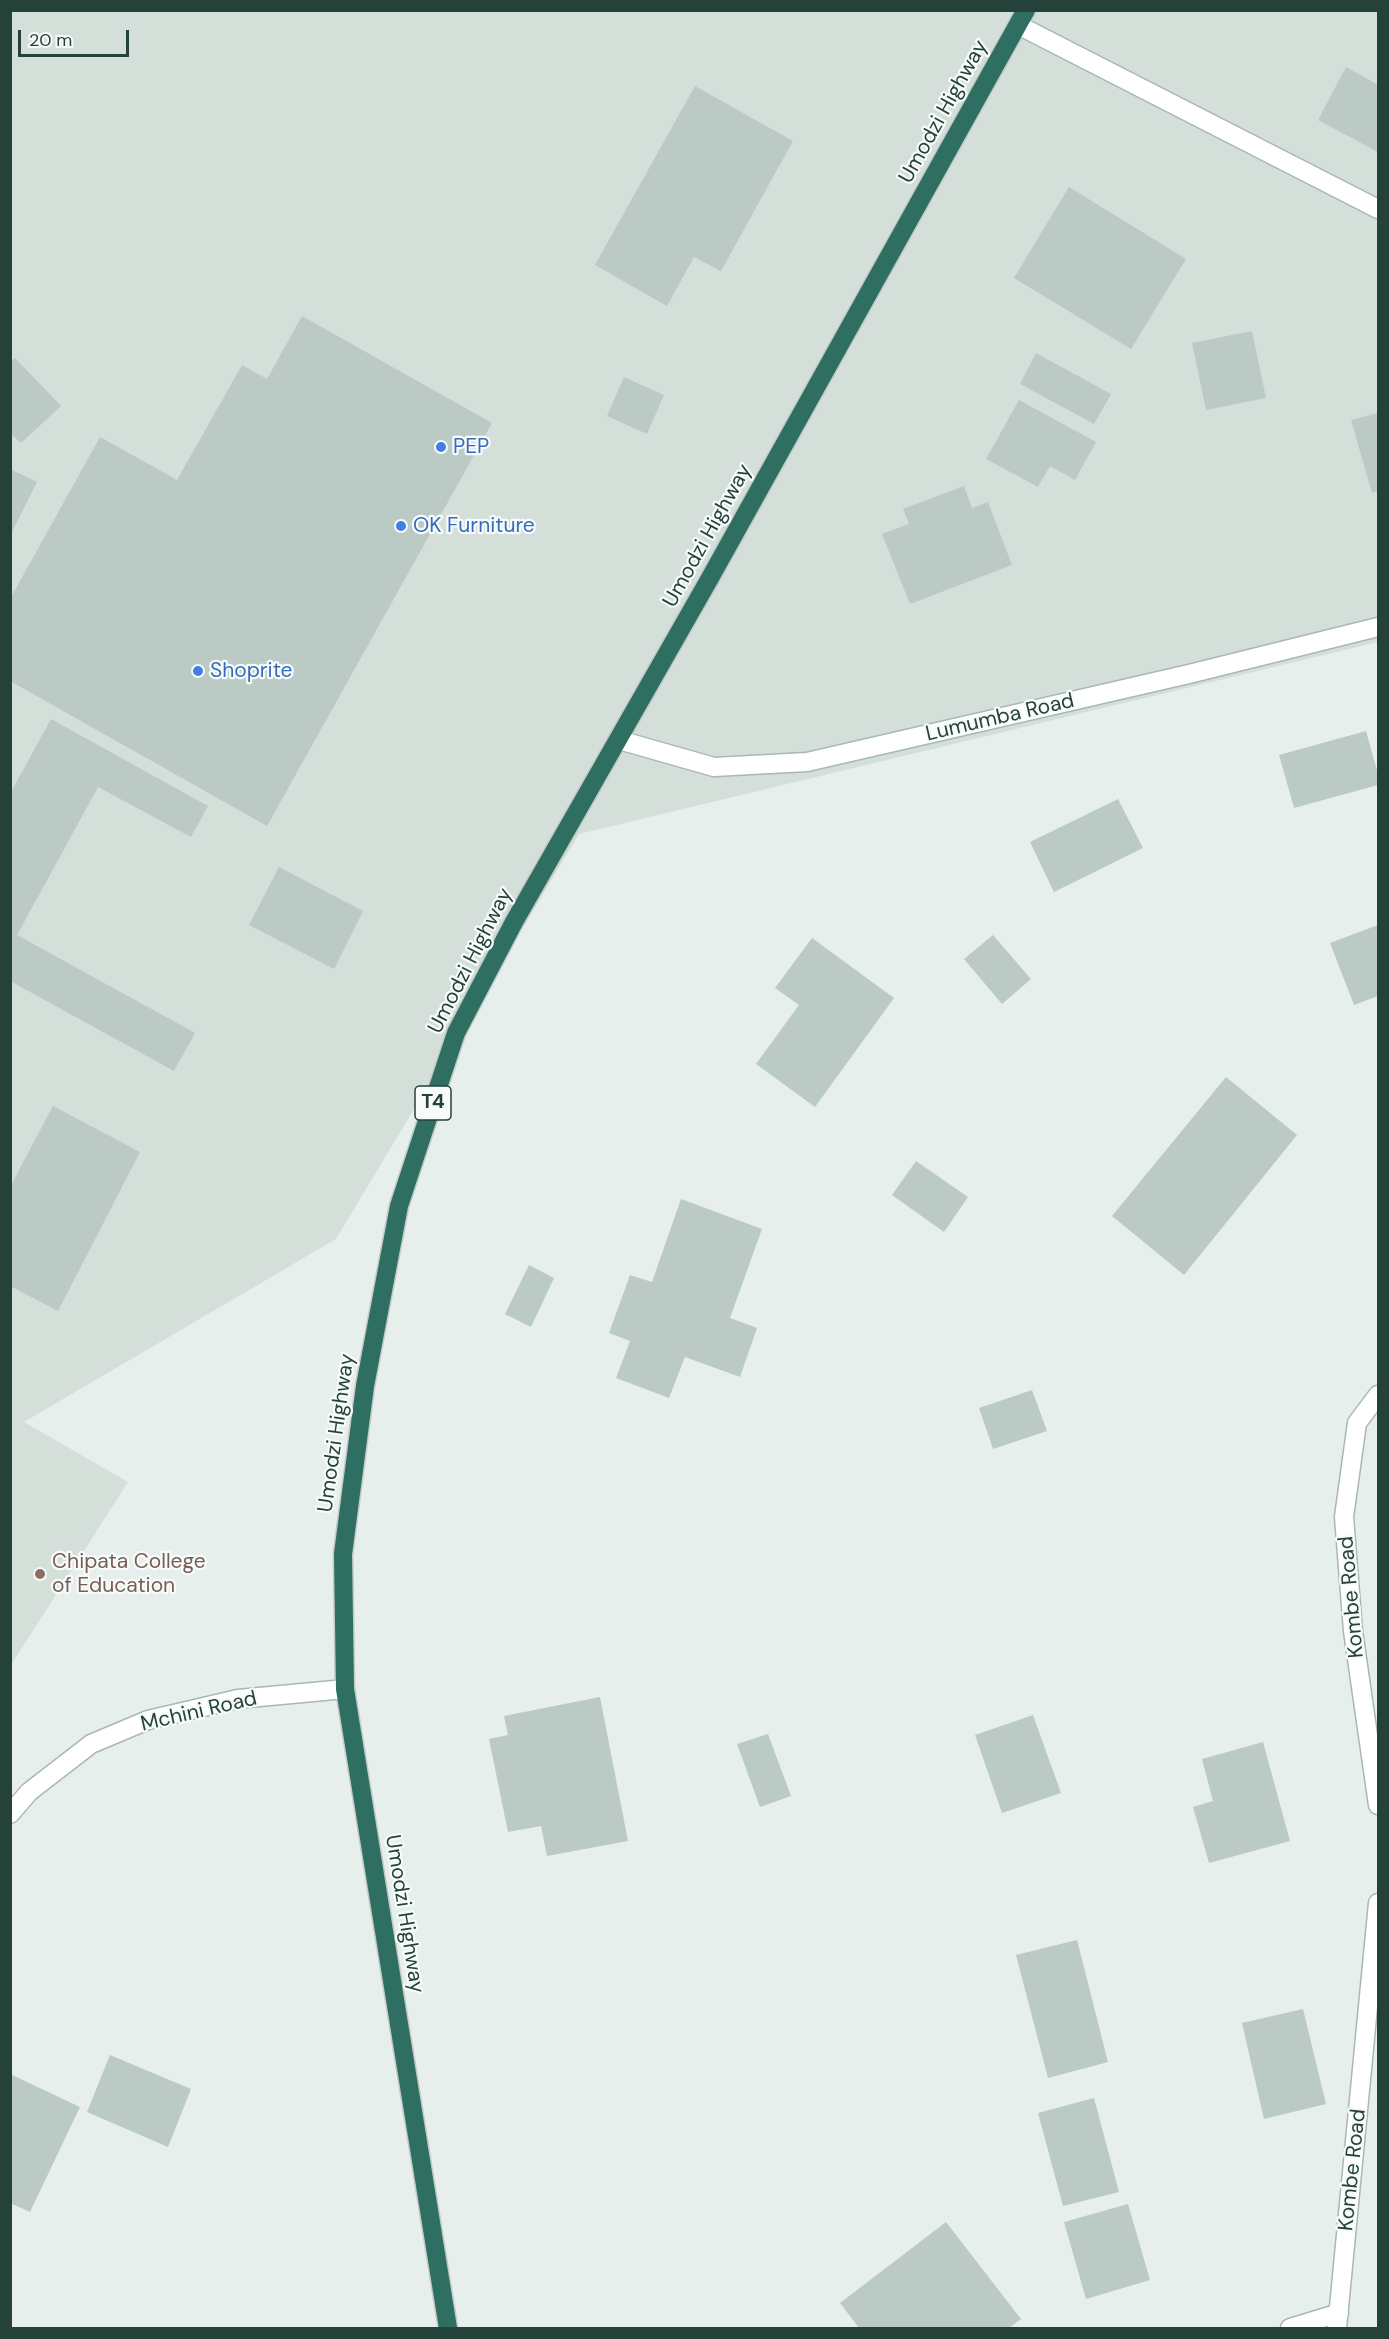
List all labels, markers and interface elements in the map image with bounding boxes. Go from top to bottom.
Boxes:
scale bar [21,18,132,56]
text: 20 m [29,28,72,52]
street label: Umodzi Highway [894,36,994,188]
place label: PEP [453,434,489,460]
marker: PEP [434,440,448,454]
street label: Umodzi Highway [658,460,758,612]
place label: OK Furniture [413,513,535,539]
marker: OK Furniture [394,519,408,533]
place label: Shoprite [210,658,293,684]
marker: Shoprite [191,664,205,678]
street label: Lumumba Road [923,689,1077,747]
street label: Umodzi Highway [423,884,519,1038]
road number: T4 [415,1086,451,1120]
street label: Umodzi Highway [313,1352,361,1514]
street label: Kombe Road [1334,1535,1370,1659]
place label: Chipata College of Education [52,1549,206,1599]
marker: Chipata College of Education [33,1567,47,1581]
street label: Mchini Road [139,1686,259,1738]
street label: Umodzi Highway [379,1833,429,1995]
street label: Kombe Road [1334,2108,1372,2232]

